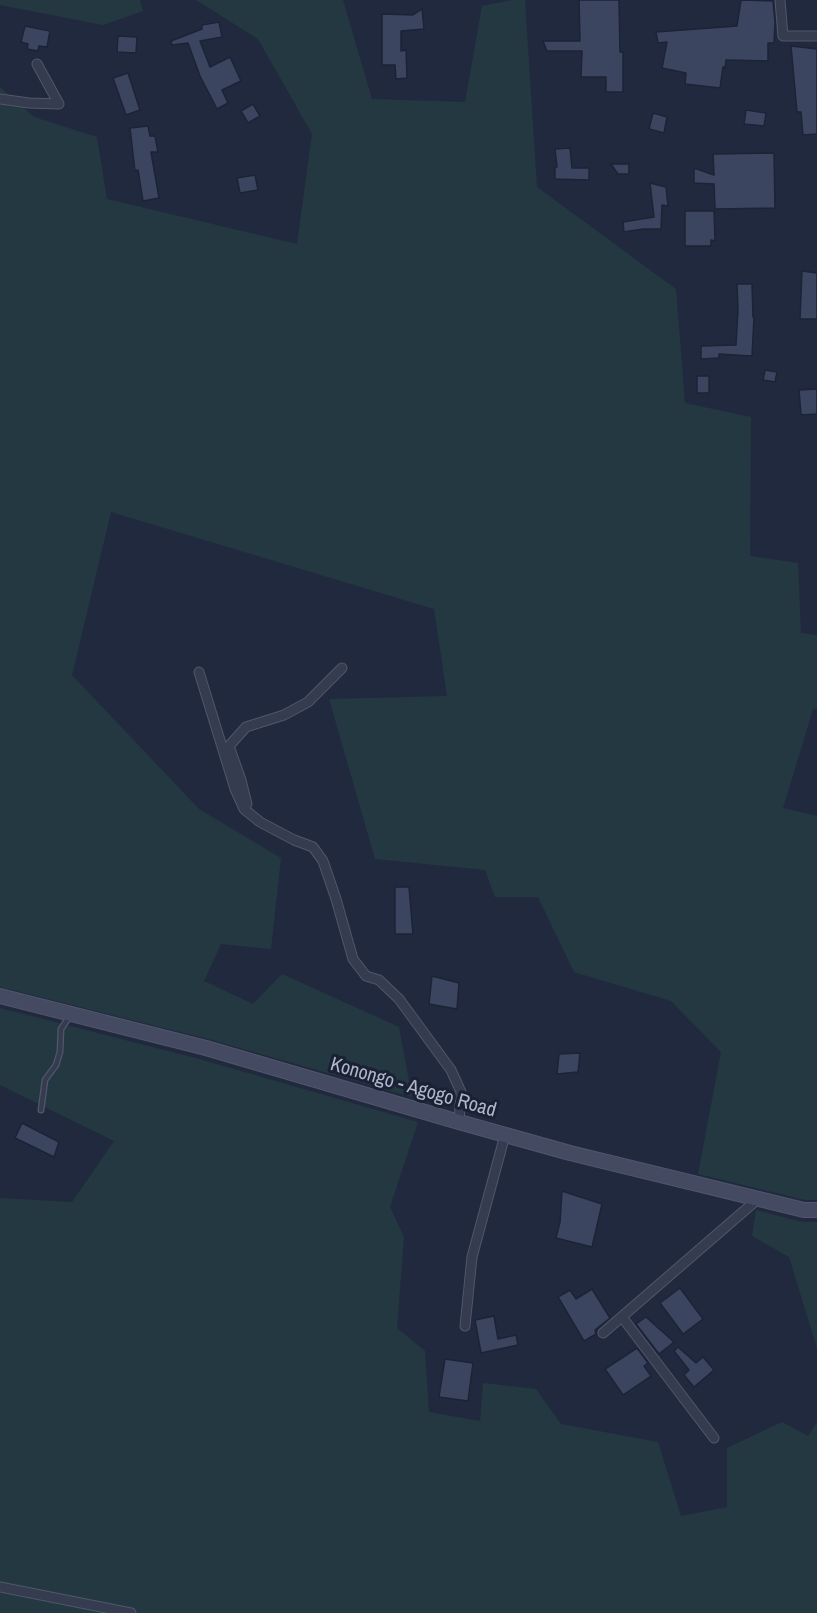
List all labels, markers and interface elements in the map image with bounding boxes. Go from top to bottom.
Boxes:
street label: Konongo - Agogo Road [327,1053,499,1123]

